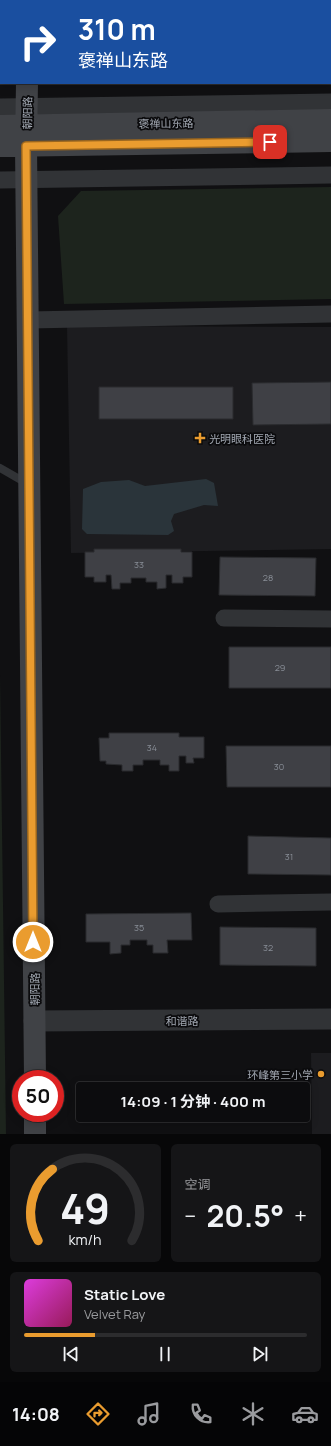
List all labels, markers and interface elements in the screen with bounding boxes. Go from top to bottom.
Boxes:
text: 310 m [78,10,156,48]
icon: right [12,16,64,68]
text: 褒禅山东路 [78,48,168,72]
street label: 朝阳路 [19,96,35,130]
street label: 褒禅山东路 [138,115,194,131]
pin [253,125,287,159]
icon: arrive [259,131,281,153]
place label: 光明眼科医院 [209,431,275,446]
marker: 光明眼科医院 [194,432,206,444]
house number: 33 [134,558,144,571]
house number: 28 [263,571,273,584]
house number: 29 [275,661,285,674]
house number: 34 [147,741,157,754]
house number: 30 [274,760,284,773]
house number: 31 [285,850,293,863]
position arrow [12,921,54,963]
house number: 35 [134,921,144,934]
house number: 32 [263,941,273,954]
street label: 朝阳路 [27,973,42,1006]
street label: 和谐路 [166,1013,199,1028]
place label: 环峰第三小学 [247,1067,313,1082]
marker: 环峰第三小学 [316,1069,326,1079]
speed limit sign: 50 [12,1070,64,1122]
text: 14:09 · 1 分钟 · 400 m [121,1091,265,1112]
text: 空调 [185,1175,211,1193]
text: 49 [60,1180,110,1236]
text: 20.5° [206,1195,284,1236]
text: − [185,1201,196,1231]
text: + [294,1201,307,1231]
text: km/h [69,1230,102,1249]
text: Static Love [84,1284,165,1305]
text: Velvet Ray [84,1305,145,1323]
icon: previous [60,1343,82,1365]
icon: pause [154,1343,176,1365]
icon: next [249,1343,271,1365]
icon: directions [84,1400,112,1428]
icon: music [135,1400,163,1428]
icon: phone [187,1400,215,1428]
icon: climate [239,1400,267,1428]
icon: car [291,1400,319,1428]
text: 14:08 [12,1402,60,1426]

